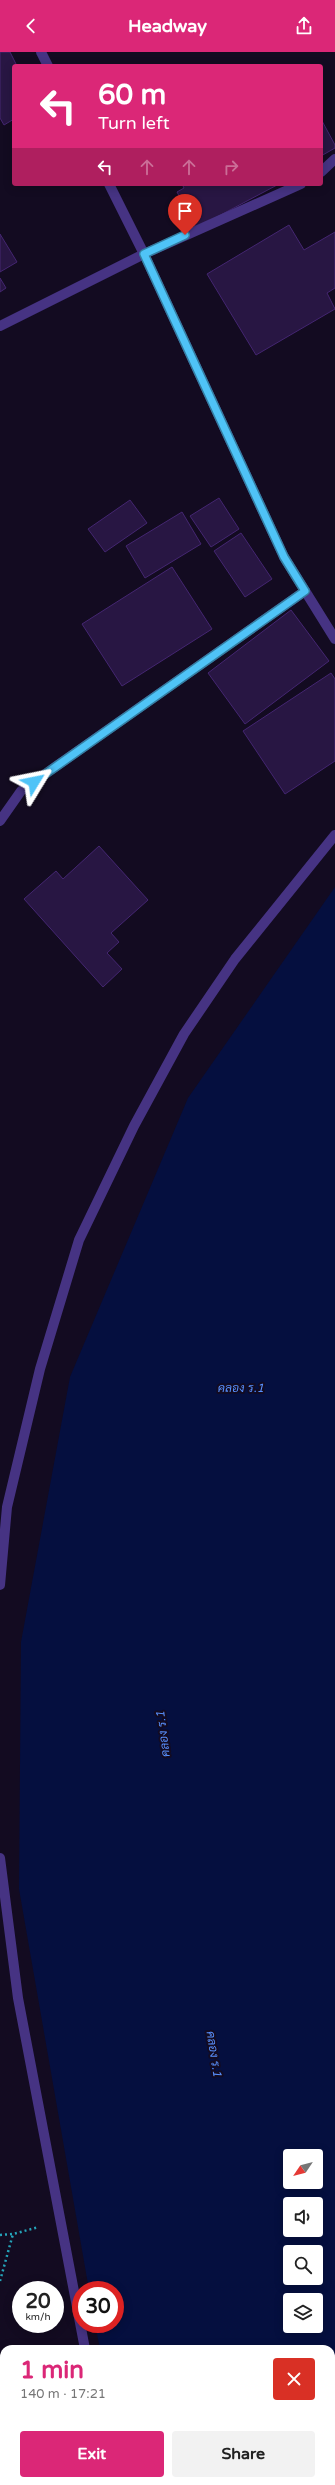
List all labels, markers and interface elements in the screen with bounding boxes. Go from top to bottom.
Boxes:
icon: back [20,15,42,37]
text: Headway [128,15,207,37]
icon: share [293,15,315,37]
text: 60 m [98,78,166,112]
icon: left [32,80,84,132]
text: Turn left [98,112,170,134]
icon: left [94,156,116,178]
icon: ahead [136,156,158,178]
icon: ahead [178,156,200,178]
icon: right [220,156,242,178]
pin [168,194,202,235]
icon: arrive [174,200,196,222]
position arrow [13,761,55,803]
water label: คลอง ร.1 [218,1381,264,1395]
water label: คลอง ร.1 [153,1710,173,1758]
water label: คลอง ร.1 [203,2030,225,2078]
north arrow [283,2149,323,2189]
map controls [283,2149,323,2333]
button: sound [283,2197,323,2237]
button: search [283,2245,323,2285]
speed limit sign: 30 [72,2281,124,2333]
text: 20 [25,2290,51,2314]
button: layers [283,2293,323,2333]
text: km/h [25,2311,51,2323]
text: 1 min [20,2356,84,2385]
button: close [273,2358,315,2400]
text: 140 m · 17:21 [20,2386,106,2402]
button: Exit [20,2431,164,2477]
button: Share [172,2431,315,2477]

